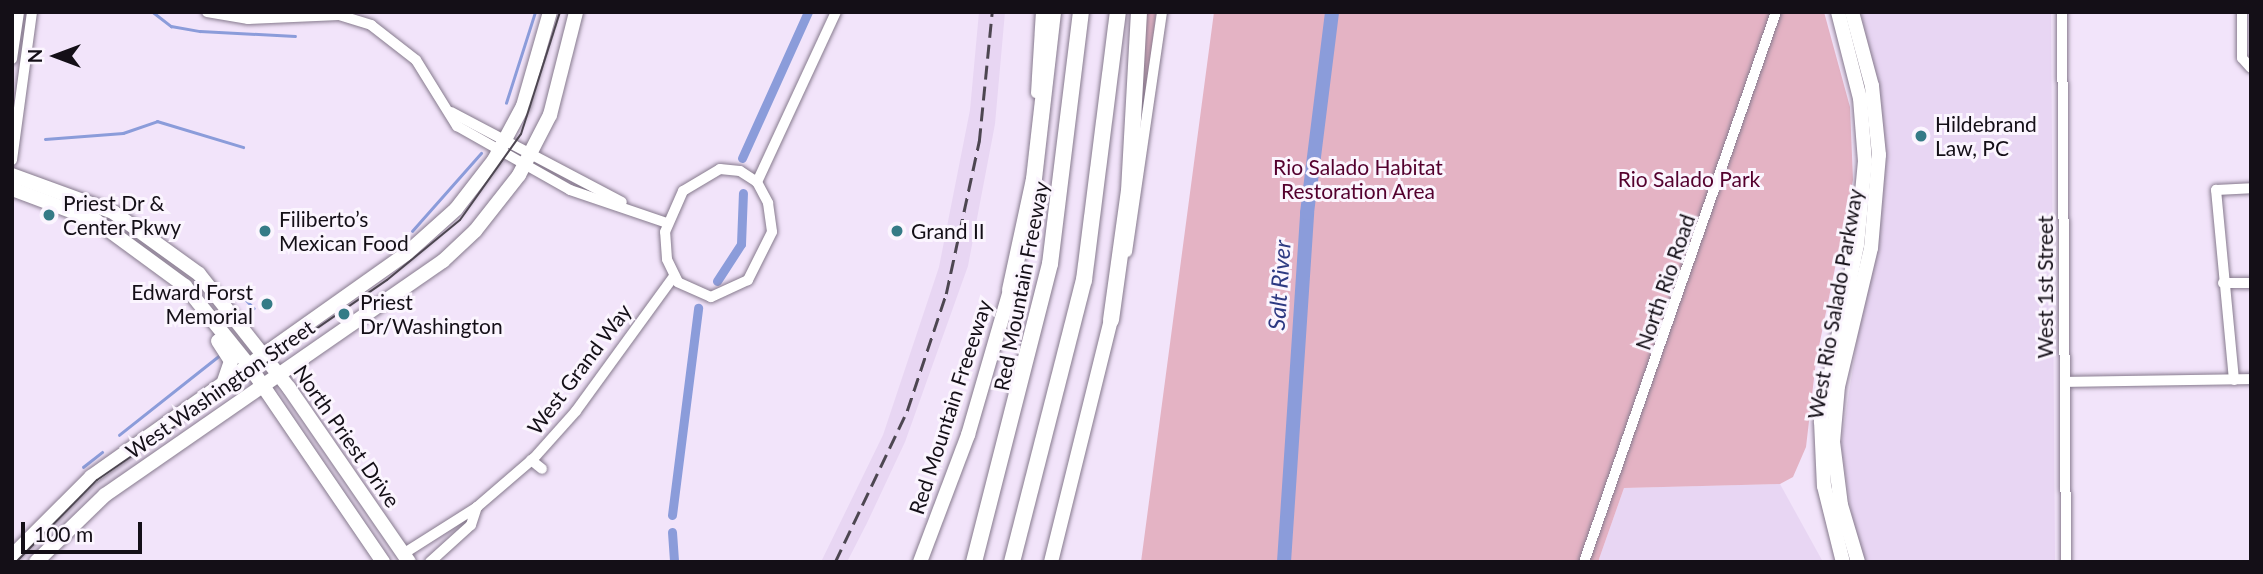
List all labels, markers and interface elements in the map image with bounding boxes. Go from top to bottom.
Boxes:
north arrow [21,21,91,91]
text: N [23,49,46,63]
place label: Hildebrand Law, PC [1935,111,2037,161]
marker: Hildebrand Law, PC [1913,128,1929,144]
park label: Rio Salado Habitat Restoration Area [1273,154,1443,204]
park label: Rio Salado Park [1618,166,1760,192]
street label: Red Mountain Freeway [988,179,1054,393]
street label: West Rio Salado Parkway [1802,187,1868,421]
place label: Priest Dr & Center Pkwy [63,190,182,240]
place label: Filiberto’s Mexican Food [279,206,409,256]
marker: Priest Dr & Center Pkwy [41,207,57,223]
street label: North Rio Road [1630,211,1700,353]
street label: West 1st Street [2032,215,2058,359]
place label: Grand II [911,218,985,244]
marker: Filiberto’s Mexican Food [257,223,273,239]
marker: Grand II [889,223,905,239]
water label: Salt River [1262,239,1296,331]
place label: Edward Forst Memorial [131,279,253,329]
place label: Priest Dr/Washington [360,289,503,339]
marker: Edward Forst Memorial [259,296,275,312]
street label: Red Mountain Freeeway [903,297,997,517]
street label: West Grand Way [522,299,636,439]
marker: Priest Dr/Washington [334,304,354,324]
street label: West Washington Street [121,314,319,464]
street label: North Priest Drive [288,360,406,512]
scale bar [24,508,145,552]
text: 100 m [34,521,93,546]

